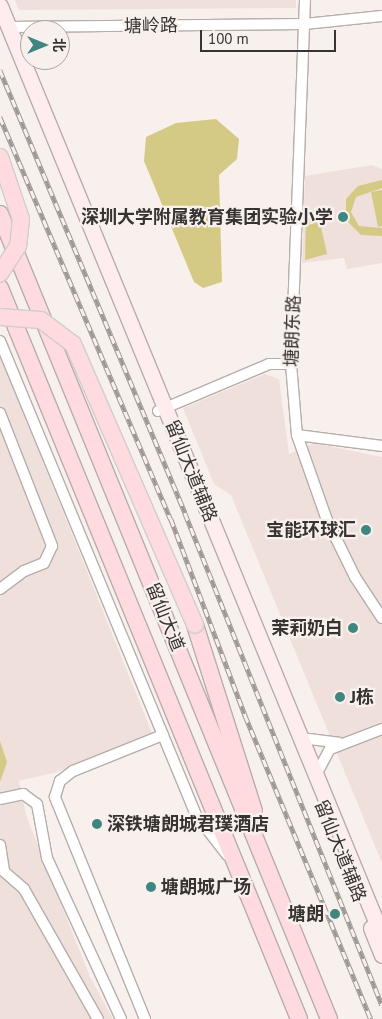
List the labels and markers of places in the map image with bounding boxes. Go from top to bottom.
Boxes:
place label: 深圳大学附属教育集团实验小学 [81,206,333,228]
marker: 深圳大学附属教育集团实验小学 [337,211,349,223]
place label: 宝能环球汇 [266,519,356,541]
marker: 宝能环球汇 [360,524,372,536]
place label: 茉莉奶白 [271,617,343,639]
marker: 茉莉奶白 [347,622,359,634]
place label: J栋 [350,686,374,708]
marker: J栋 [334,691,346,703]
place label: 深铁塘朗城君璞酒店 [107,813,269,835]
marker: 深铁塘朗城君璞酒店 [91,818,103,830]
place label: 塘朗城广场 [161,876,251,898]
marker: 塘朗城广场 [145,881,157,893]
place label: 塘朗 [288,903,324,925]
marker: 塘朗 [328,907,342,921]

